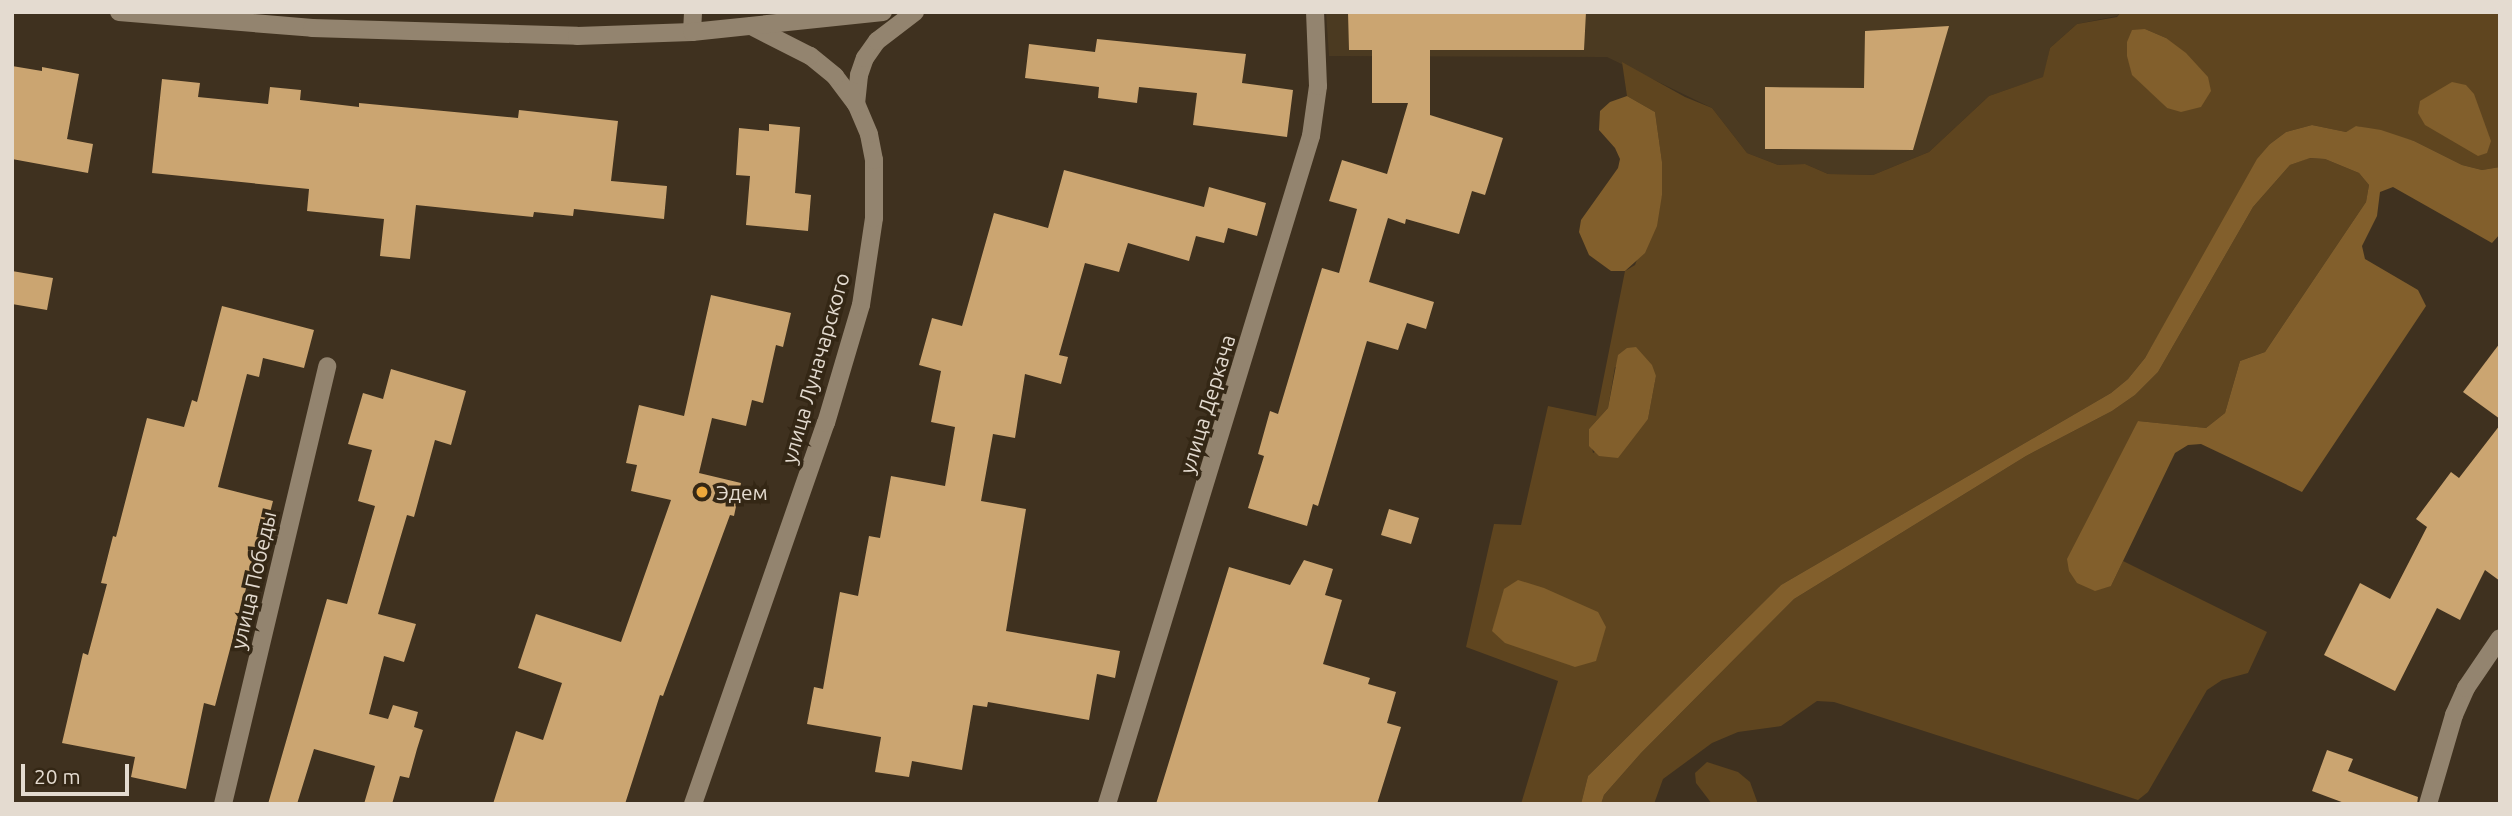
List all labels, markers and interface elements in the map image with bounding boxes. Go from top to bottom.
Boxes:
street label: улица Луначарского [776,270,854,466]
street label: улица Деркача [1174,331,1240,477]
place label: Эдем [716,479,768,505]
marker: Эдем [694,484,710,500]
street label: улица Победы [225,509,281,651]
scale bar [24,750,133,794]
text: 20 m [34,764,81,788]

